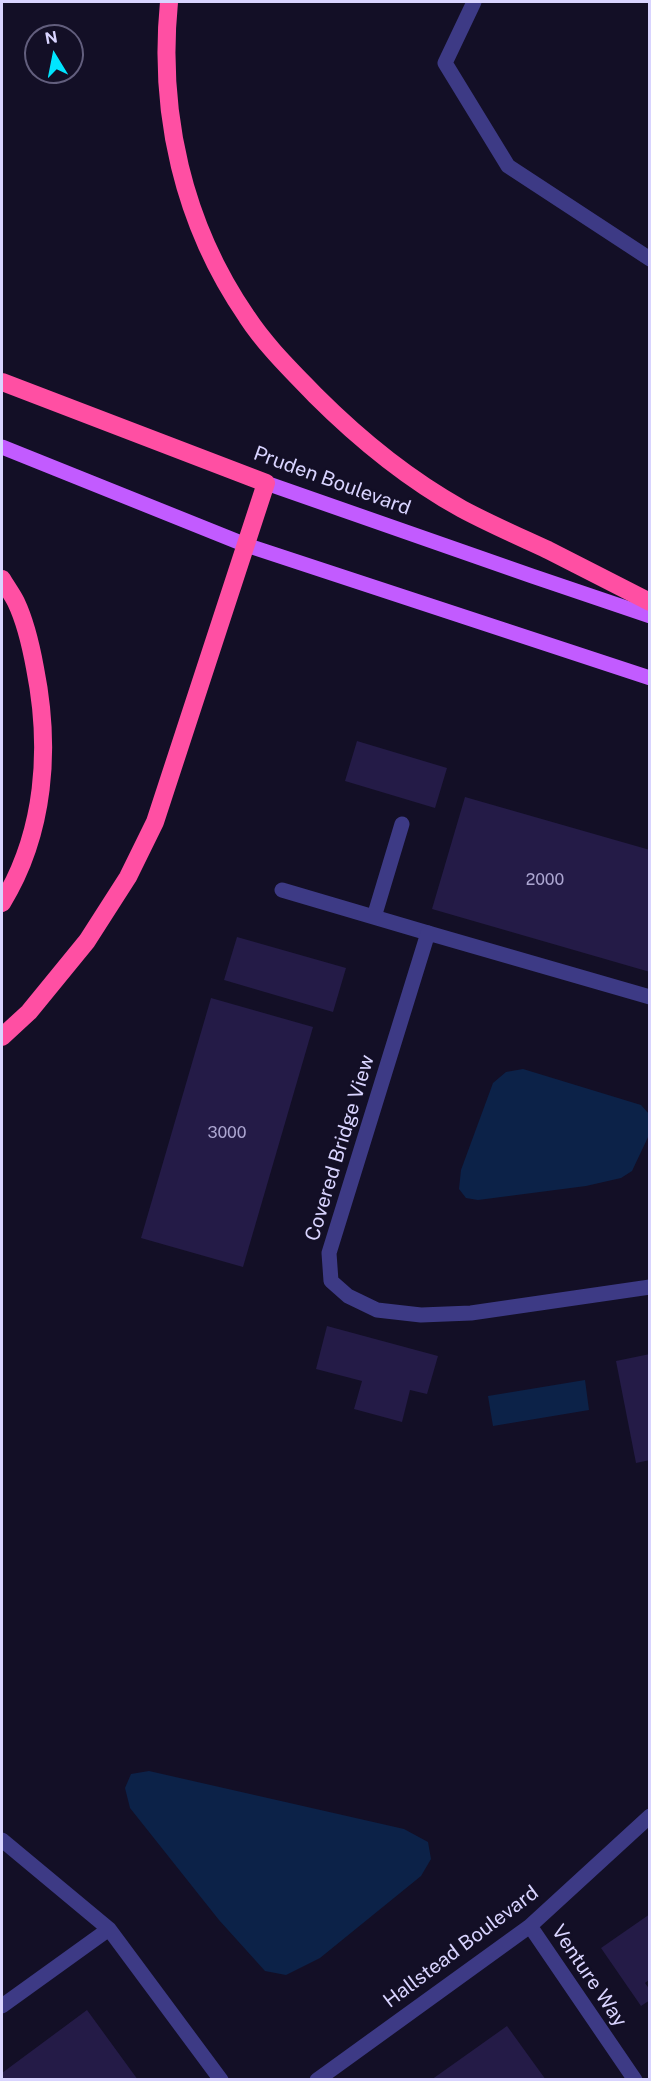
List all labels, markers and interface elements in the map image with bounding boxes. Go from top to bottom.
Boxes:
north arrow [24,24,84,84]
text: N [43,27,59,48]
street label: Pruden Boulevard [250,441,414,521]
house number: 2000 [526,870,564,890]
street label: Covered Bridge View [300,1052,380,1244]
house number: 3000 [207,1123,247,1143]
street label: Hallstead Boulevard [379,1881,543,2013]
street label: Venture Way [546,1920,632,2032]

